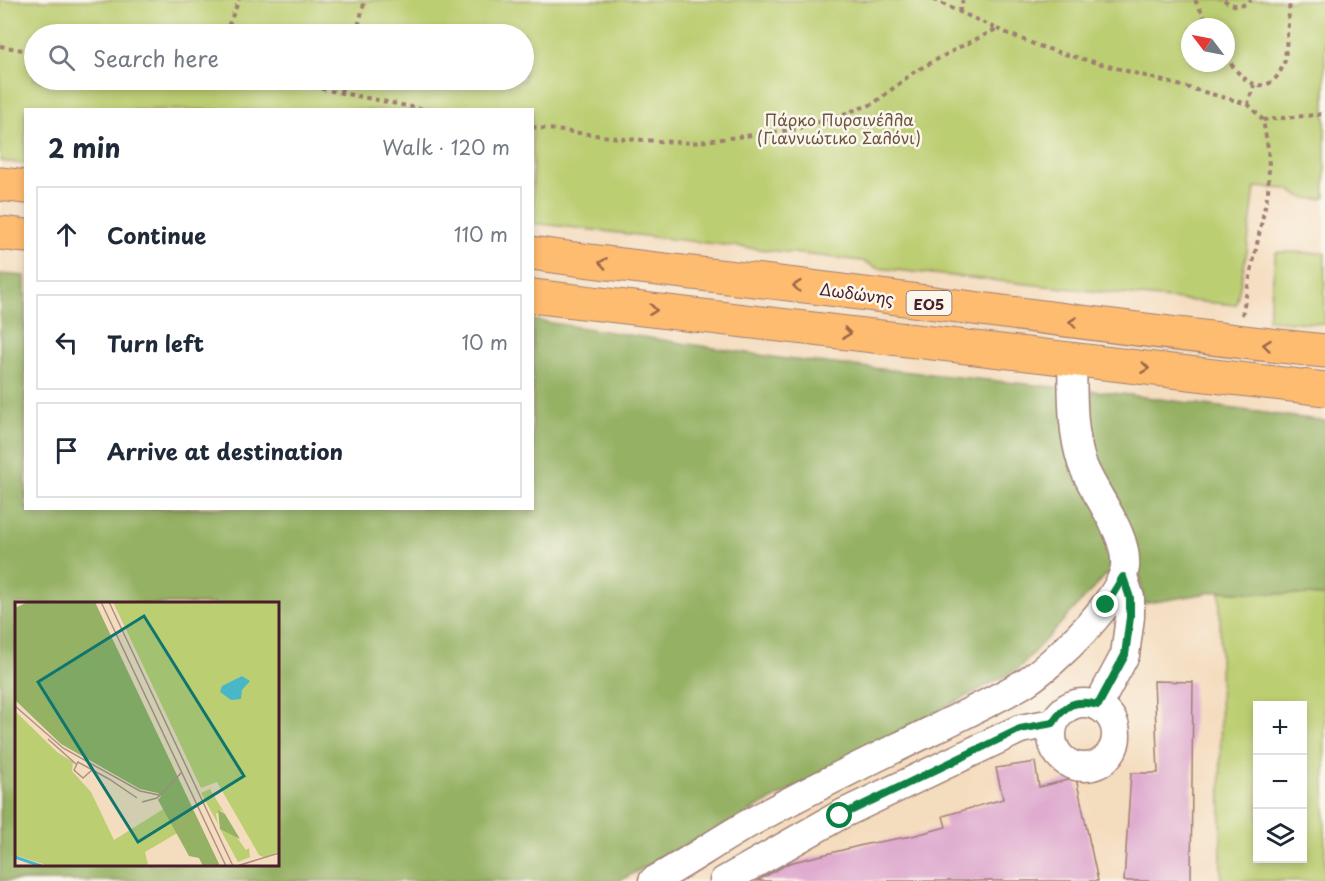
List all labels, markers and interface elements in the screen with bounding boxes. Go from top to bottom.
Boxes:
north arrow [1181,18,1235,72]
search box [24,24,534,90]
icon: search [45,41,78,74]
text: Search here [93,41,219,74]
park label: Πάρκο Πυρσινέλλα (Γιαννιώτικο Σαλόνι) [757,107,921,149]
text: 2 min [48,128,121,167]
text: Walk · 120 m [382,132,510,162]
icon: ahead [50,218,83,251]
text: Continue [107,218,206,251]
text: 110 m [454,219,508,249]
one-way arrow [598,258,607,270]
street label: Δωδώνης [818,276,896,310]
one-way arrow [792,280,801,292]
road number: ΕΟ5 [906,291,952,315]
one-way arrow [649,303,658,316]
one-way arrow [1069,316,1078,328]
icon: left [50,326,83,359]
text: Turn left [107,326,204,359]
one-way arrow [842,326,851,339]
text: 10 m [461,327,508,357]
one-way arrow [1262,339,1271,352]
one-way arrow [1140,361,1149,374]
icon: arrive [50,434,83,467]
text: Arrive at destination [107,434,343,467]
route end [1092,591,1118,617]
inset map [15,602,279,866]
map controls [1253,701,1307,863]
button: + [1253,701,1307,755]
button: − [1253,755,1307,809]
route start [826,802,852,828]
button: layers [1253,809,1307,863]

